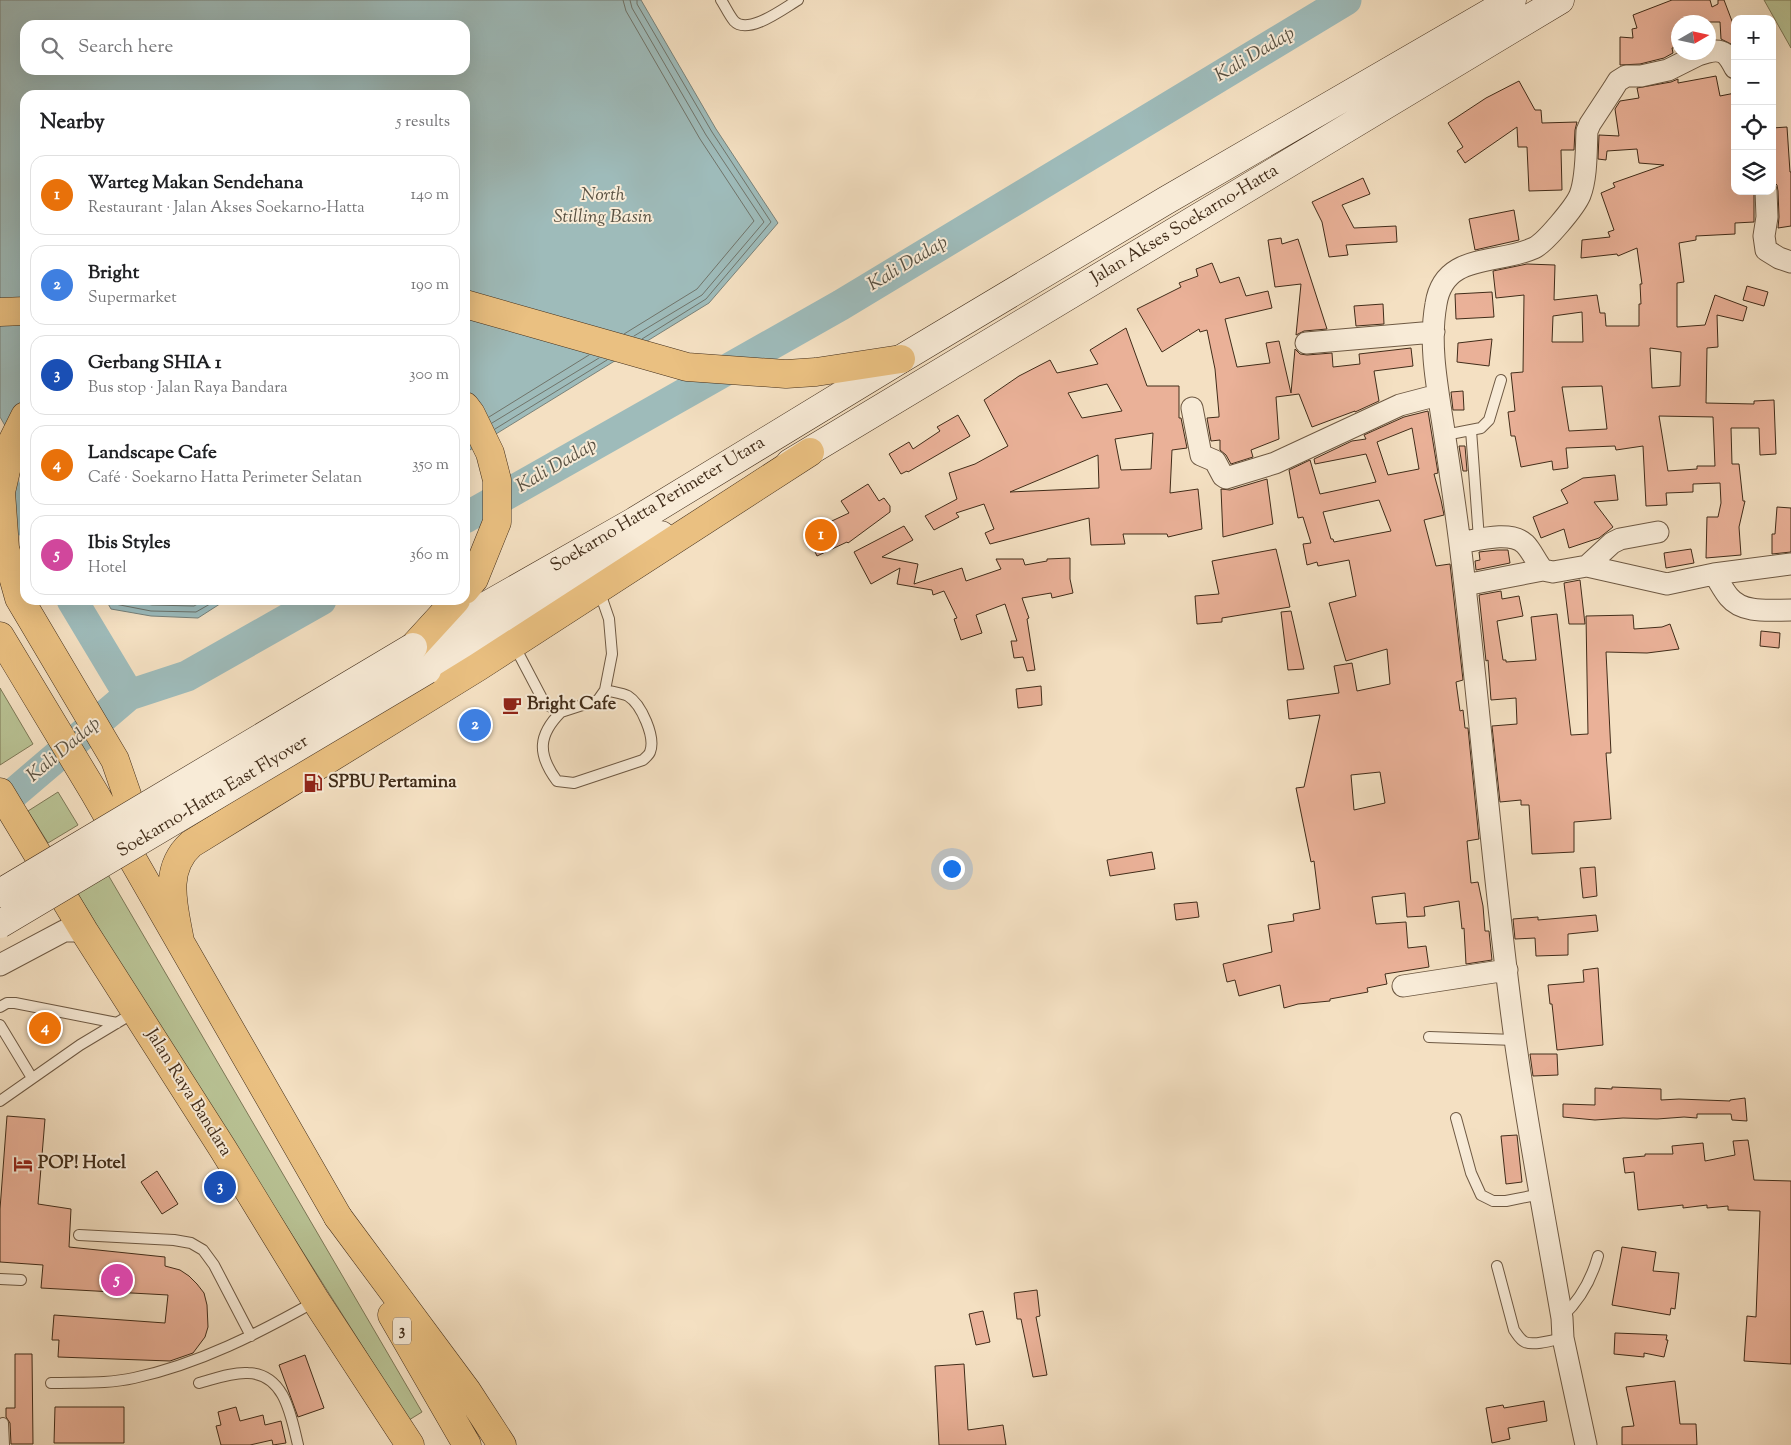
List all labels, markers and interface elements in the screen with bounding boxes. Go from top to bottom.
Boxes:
north arrow [1671,15,1716,60]
map controls [1731,15,1776,195]
button: + [1731,15,1776,60]
search box [20,20,470,75]
water label: Kali Dadap [1210,20,1300,90]
icon: search [38,34,66,62]
text: Search here [78,34,173,61]
button: − [1731,60,1776,105]
button: locate [1731,105,1776,150]
text: Nearby [40,108,105,138]
text: 5 results [396,111,450,134]
button: layers [1731,150,1776,195]
street label: Jalan Akses Soekarno-Hatta [1085,158,1284,292]
text: Warteg Makan Sendehana [88,170,303,197]
water label: North Stilling Basin [553,182,653,231]
text: 1 [54,184,60,207]
text: 140 m [411,184,449,207]
text: Restaurant · Jalan Akses Soekarno-Hatta [88,197,365,220]
water label: Kali Dadap [863,229,953,299]
text: Bright [88,260,139,287]
text: 2 [53,274,61,297]
text: 190 m [411,274,449,297]
text: Supermarket [88,287,177,310]
text: Gerbang SHIA 1 [88,350,221,377]
text: 3 [54,364,60,387]
text: 300 m [409,364,449,387]
text: Bus stop · Jalan Raya Bandara [88,377,288,400]
street label: Soekarno Hatta Perimeter Utara [546,430,770,580]
water label: Kali Dadap [512,432,602,500]
text: Landscape Cafe [88,440,217,467]
text: 4 [53,454,61,477]
text: 350 m [412,454,449,477]
text: Café · Soekarno Hatta Perimeter Selatan [88,467,362,490]
pin: 1 [805,516,837,554]
text: Ibis Styles [88,530,170,557]
text: 5 [54,544,60,567]
text: 360 m [410,544,449,567]
text: Hotel [88,557,127,580]
place label: Bright Cafe [527,692,617,718]
cafe icon: Bright Cafe [501,694,523,716]
pin: 2 [459,706,491,744]
water label: Kali Dadap [21,711,107,789]
street label: Soekarno-Hatta East Flyover [112,729,314,865]
place label: SPBU Pertamina [328,770,457,796]
fuel station icon: SPBU Pertamina [302,772,324,794]
your location [939,856,965,882]
pin: 4 [29,1009,61,1047]
street label: Jalan Raya Bandara [138,1023,238,1162]
place label: POP! Hotel [38,1151,127,1177]
hotel icon: POP! Hotel [12,1153,34,1175]
pin: 3 [204,1168,236,1206]
pin: 5 [101,1261,133,1299]
road number: 3 [393,1318,411,1344]

